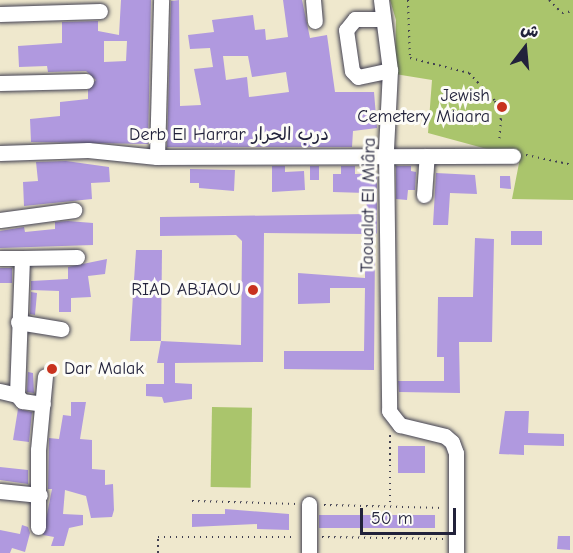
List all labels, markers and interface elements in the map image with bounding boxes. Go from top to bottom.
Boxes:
north arrow [495,18,555,78]
text: ش [519,20,541,42]
place label: Jewish Cemetery Miaara [357,86,490,128]
marker: Jewish Cemetery Miaara [495,100,509,114]
street label: Derb El Harrar درب الحرار [129,124,329,146]
street label: Taoualat El Miâra [357,137,381,273]
place label: RIAD ABJAOU [131,279,241,301]
marker: RIAD ABJAOU [246,283,260,297]
place label: Dar Malak [64,358,144,380]
marker: Dar Malak [45,362,59,376]
scale bar [363,496,459,534]
text: 50 m [371,508,413,529]

